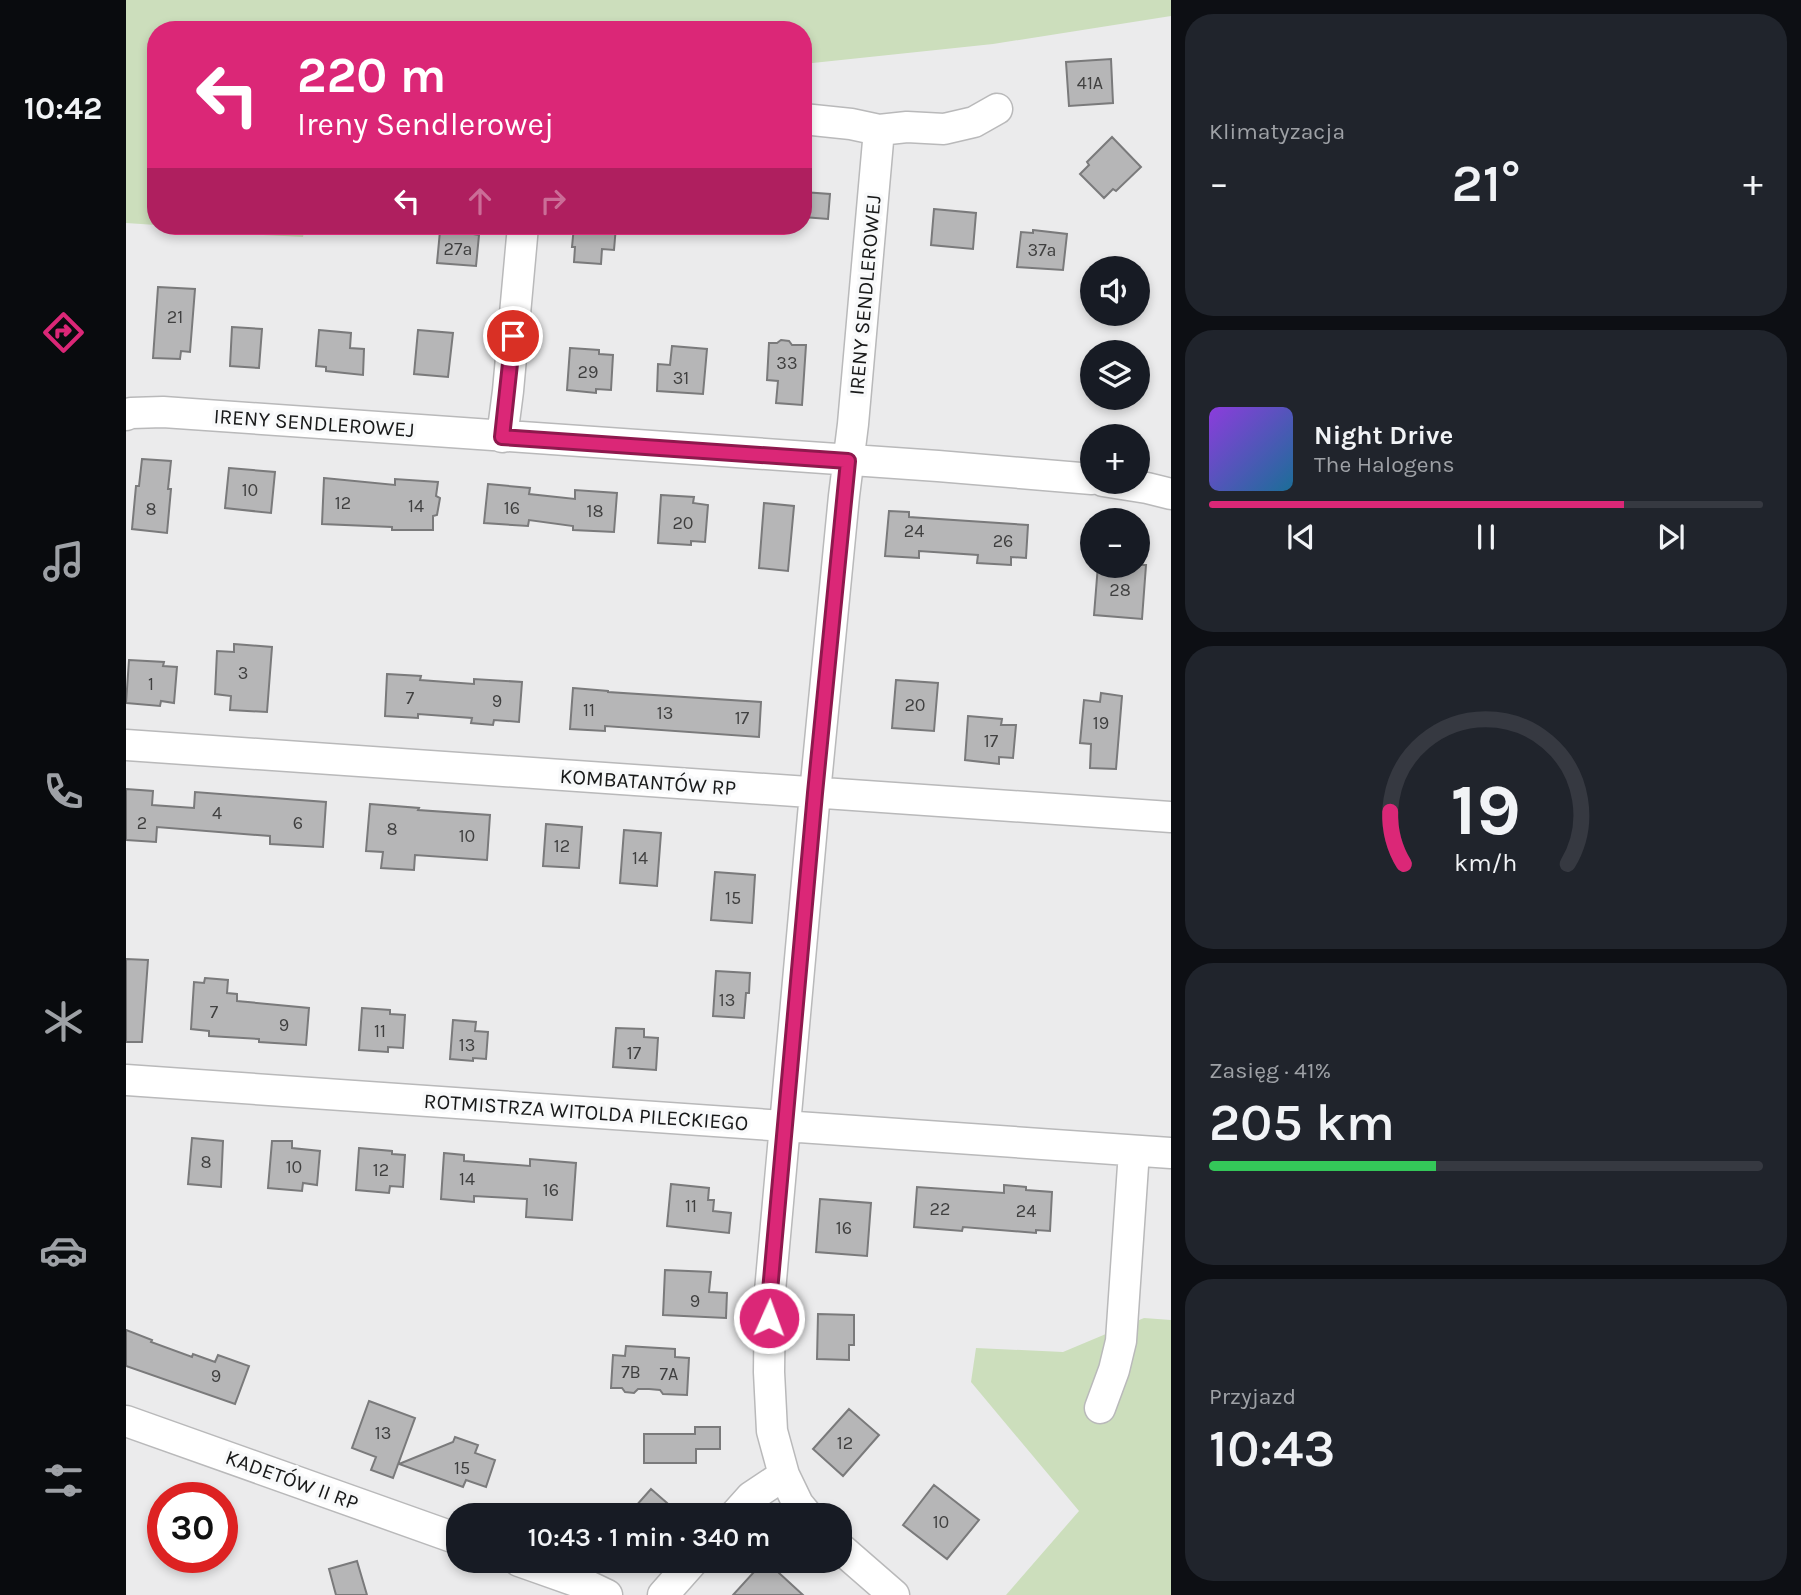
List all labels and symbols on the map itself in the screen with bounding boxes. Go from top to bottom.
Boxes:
house number: 41A [1077,72,1103,94]
street label: IRENY SENDLEROWEJ [844,194,886,396]
house number: 27a [444,238,472,260]
house number: 37a [1028,239,1057,261]
house number: 21 [167,306,183,328]
pin [483,306,543,366]
house number: 33 [776,352,798,374]
house number: 29 [578,361,598,383]
house number: 31 [673,367,689,389]
street label: IRENY SENDLEROWEJ [213,404,415,442]
house number: 10 [242,479,258,501]
house number: 12 [335,492,351,514]
house number: 14 [408,495,424,517]
house number: 16 [504,497,520,519]
house number: 8 [145,498,157,520]
house number: 18 [586,500,604,522]
house number: 20 [672,512,694,534]
house number: 24 [904,520,924,542]
house number: 26 [993,530,1013,552]
house number: 28 [1109,579,1131,601]
house number: 3 [238,662,248,684]
house number: 1 [148,673,154,695]
house number: 7 [406,687,415,709]
house number: 9 [492,690,502,712]
house number: 20 [904,694,926,716]
house number: 11 [583,699,595,721]
house number: 13 [657,702,673,724]
house number: 17 [735,707,750,729]
house number: 19 [1093,712,1109,734]
house number: 17 [984,730,999,752]
street label: KOMBATANTÓW RP [559,764,737,800]
house number: 4 [212,802,222,824]
house number: 2 [137,812,147,834]
house number: 6 [293,812,303,834]
house number: 8 [386,818,398,840]
house number: 10 [459,825,475,847]
house number: 12 [554,835,570,857]
house number: 14 [632,847,648,869]
house number: 15 [725,887,741,909]
house number: 13 [719,989,735,1011]
house number: 7 [210,1001,219,1023]
house number: 9 [279,1014,289,1036]
house number: 11 [374,1020,386,1042]
house number: 13 [459,1034,475,1056]
house number: 17 [627,1042,642,1064]
street label: ROTMISTRZA WITOLDA PILECKIEGO [423,1089,749,1135]
house number: 8 [200,1151,212,1173]
house number: 10 [286,1156,302,1178]
house number: 12 [373,1159,389,1181]
house number: 14 [459,1168,475,1190]
house number: 16 [543,1179,559,1201]
house number: 11 [685,1195,697,1217]
house number: 22 [930,1198,950,1220]
house number: 24 [1016,1200,1036,1222]
house number: 16 [836,1217,852,1239]
position arrow [732,1281,806,1355]
house number: 9 [690,1290,700,1312]
house number: 7B [621,1361,641,1383]
house number: 7A [660,1363,678,1385]
house number: 9 [211,1365,221,1387]
house number: 13 [375,1422,391,1444]
house number: 12 [837,1432,853,1454]
street label: KADETÓW II RP [222,1445,362,1515]
house number: 15 [454,1457,470,1479]
speed limit sign: 30 [147,1482,238,1573]
house number: 10 [933,1511,949,1533]

